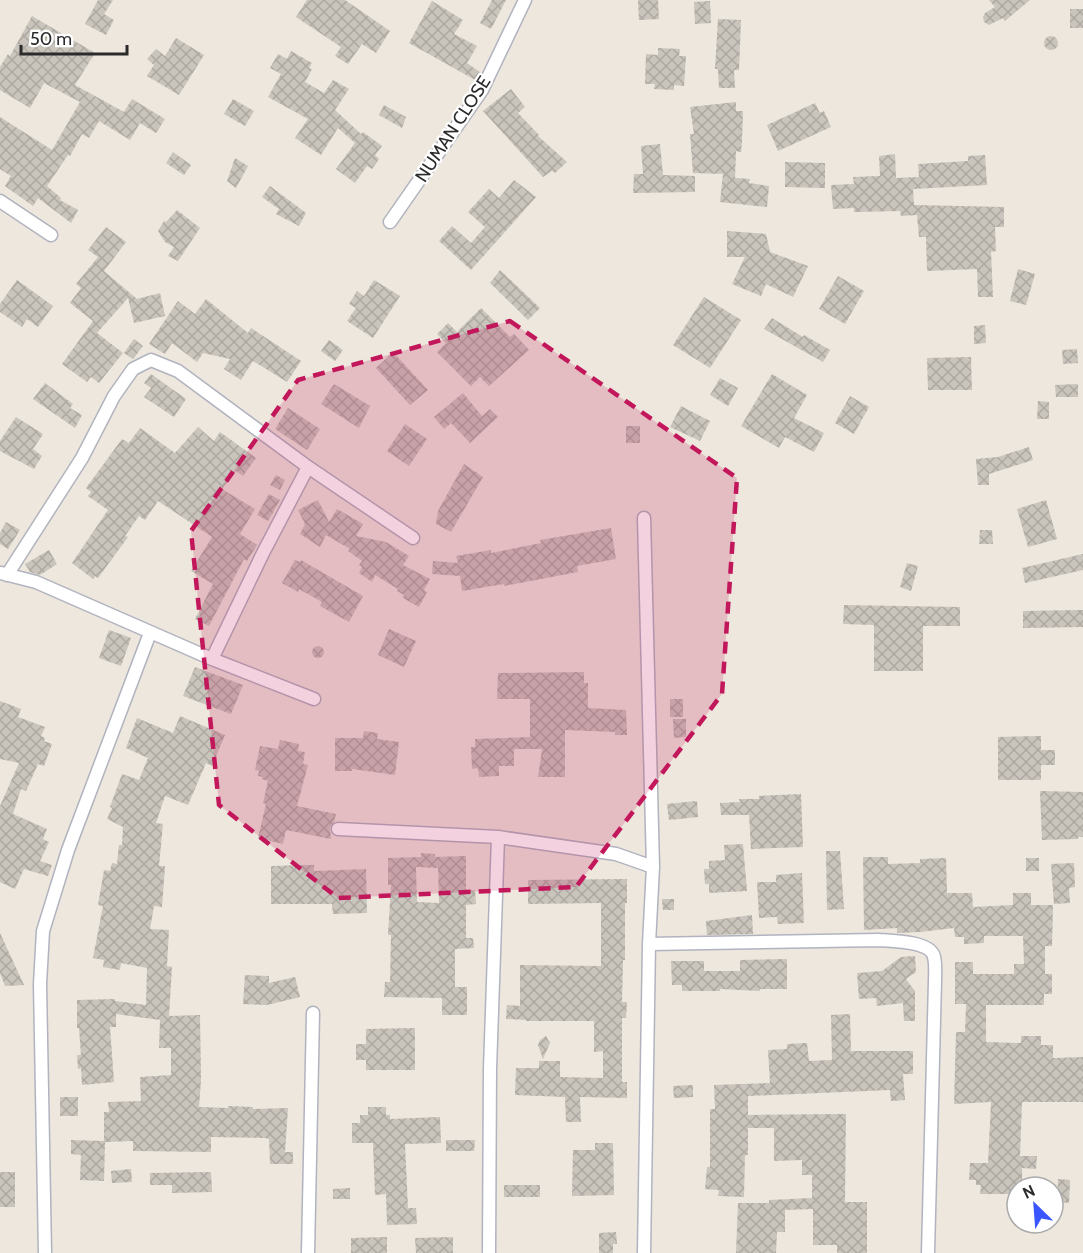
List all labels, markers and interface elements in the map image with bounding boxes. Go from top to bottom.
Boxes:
scale bar [21,18,128,56]
text: 50 m [30,28,72,50]
street label: NUMAN CLOSE [411,72,495,186]
north arrow [1005,1175,1065,1235]
text: N [1020,1181,1038,1203]

